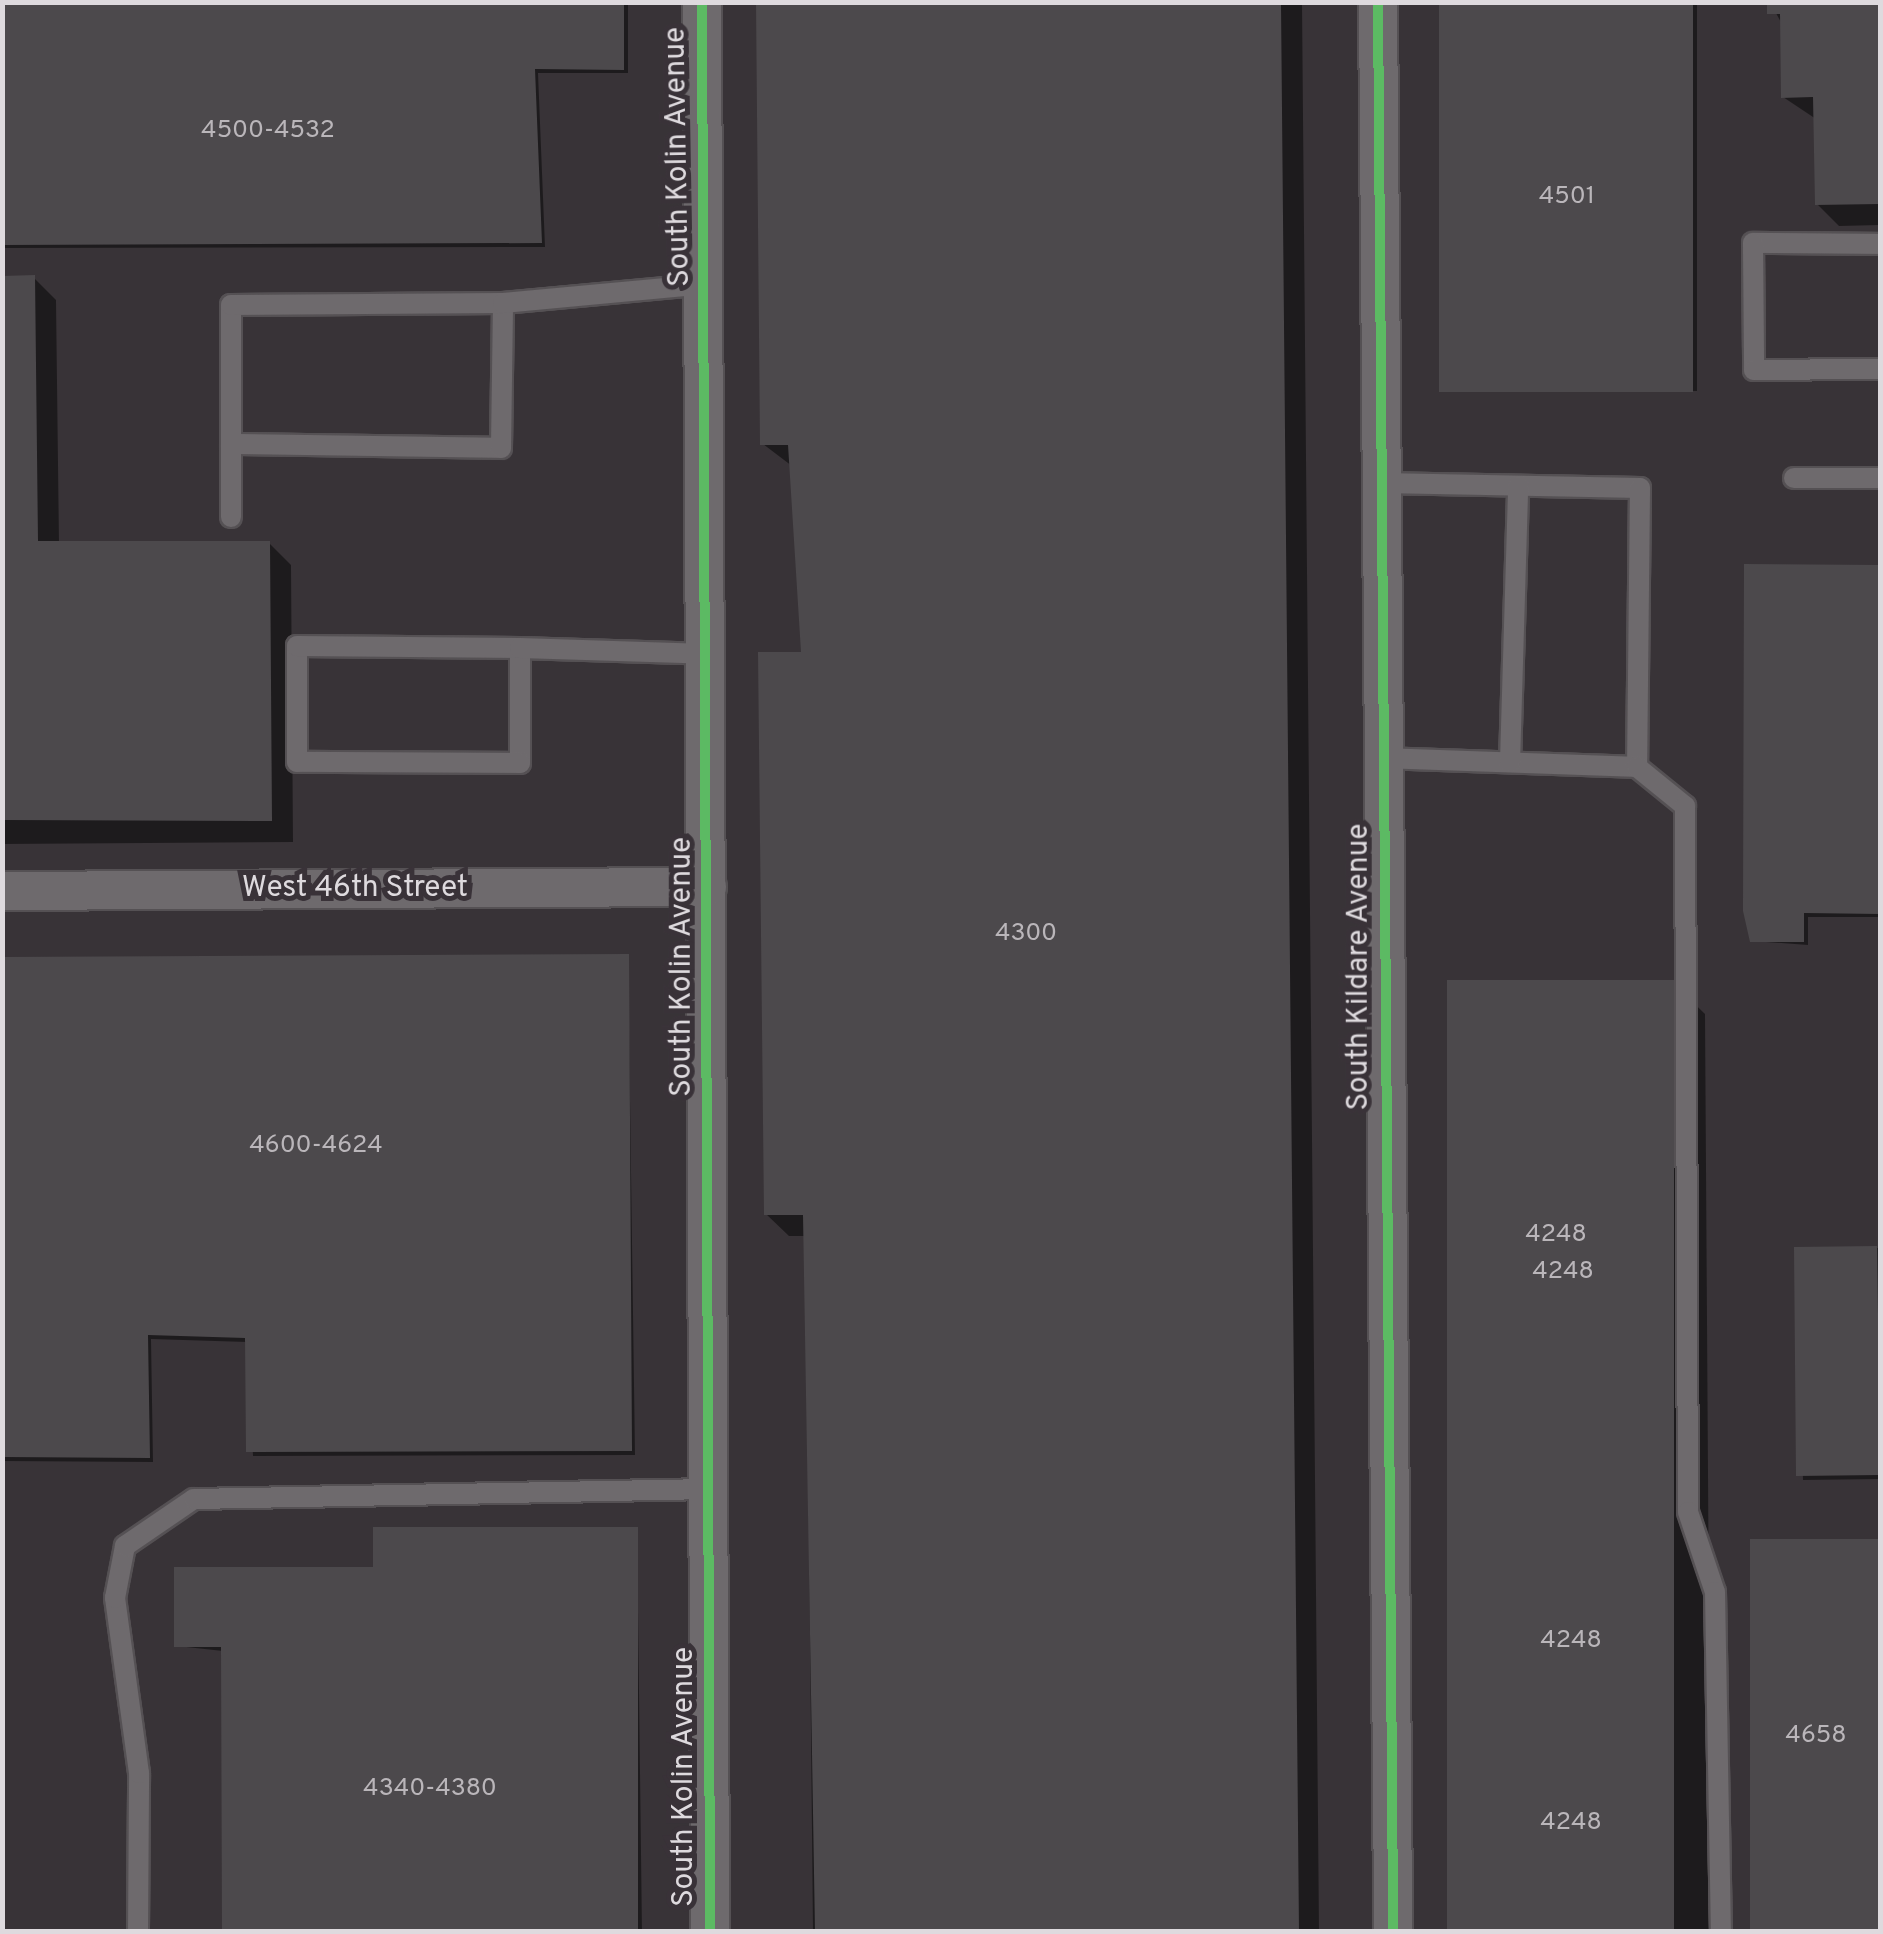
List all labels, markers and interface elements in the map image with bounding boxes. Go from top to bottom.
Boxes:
street label: South Kolin Avenue [659,26,699,288]
house number: 4500-4532 [201,116,335,146]
house number: 4501 [1539,182,1595,212]
street label: South Kildare Avenue [1342,823,1378,1111]
street label: South Kolin Avenue [665,836,701,1098]
street label: West 46th Street [242,871,468,907]
house number: 4300 [995,919,1057,949]
house number: 4600-4624 [249,1131,383,1161]
house number: 4248 [1525,1220,1587,1250]
house number: 4248 [1532,1257,1594,1287]
house number: 4248 [1540,1626,1602,1656]
street label: South Kolin Avenue [667,1646,703,1908]
house number: 4658 [1785,1721,1847,1751]
house number: 4340-4380 [363,1774,497,1804]
house number: 4248 [1540,1808,1602,1838]

